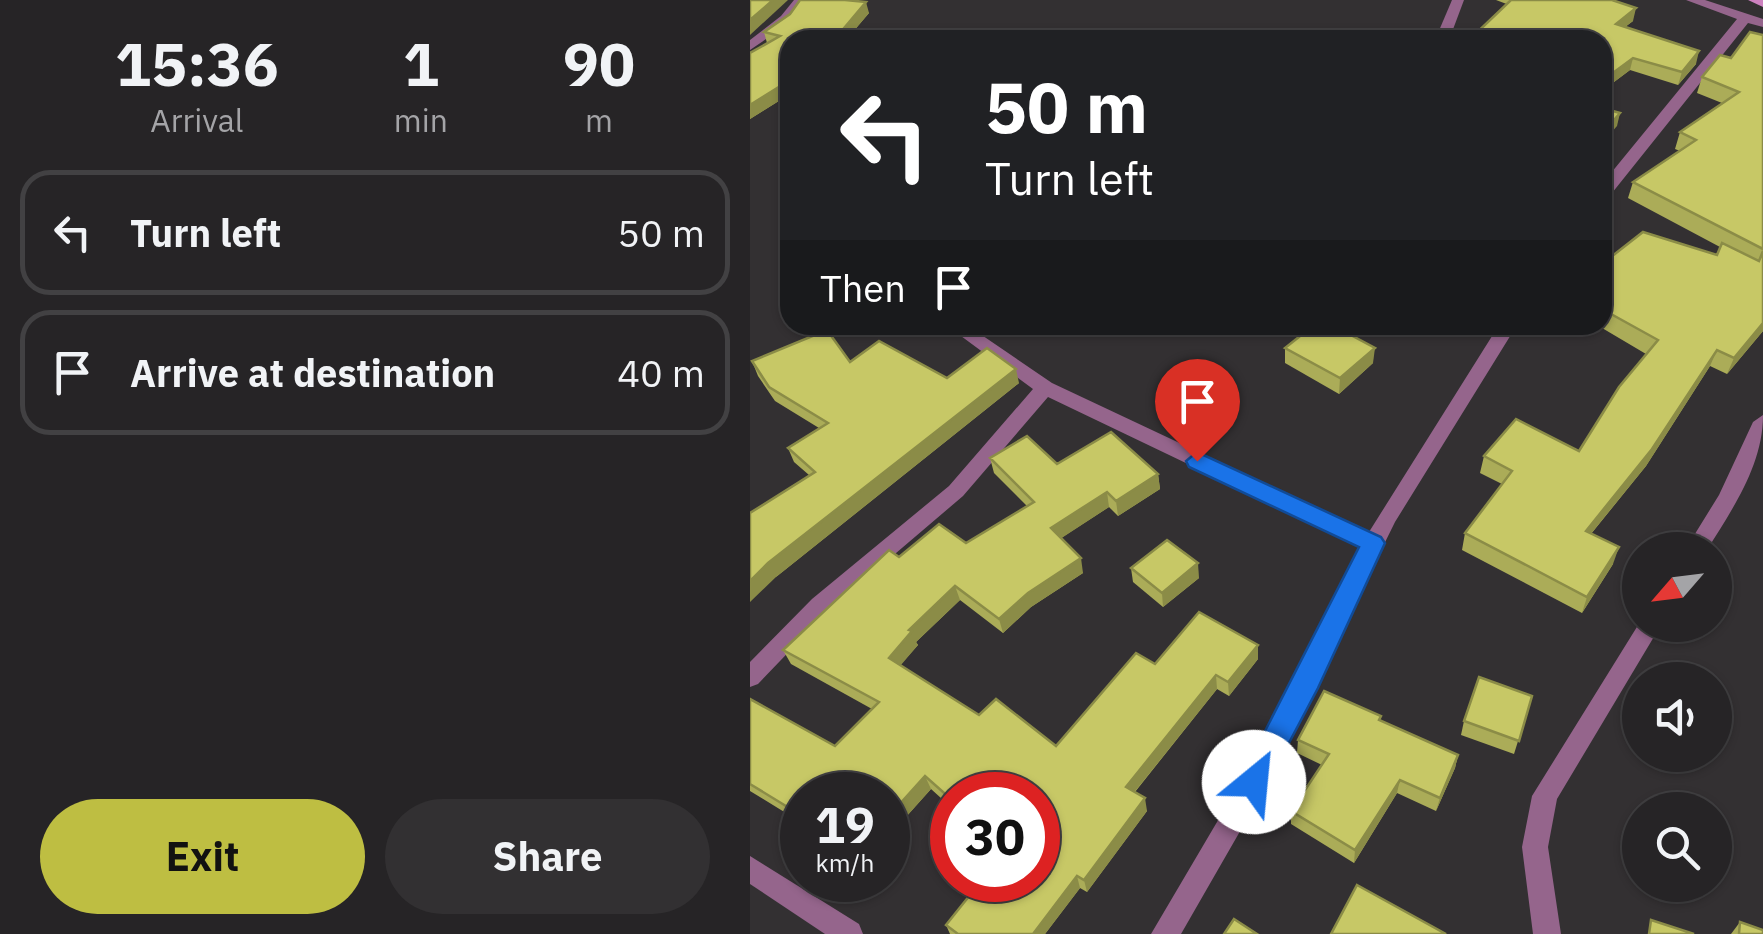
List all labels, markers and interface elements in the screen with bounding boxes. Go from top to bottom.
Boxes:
text: 15:36 [115,24,279,103]
text: 1 [403,24,439,103]
text: 90 [563,24,635,103]
text: 50 m [985,61,1148,152]
icon: left [820,70,950,200]
text: Arrival [150,99,244,141]
text: min [394,99,448,141]
text: m [585,99,613,141]
text: Turn left [985,149,1154,207]
icon: left [45,205,100,260]
text: Turn left [130,208,281,257]
text: 50 m [617,208,705,257]
icon: arrive [926,260,981,315]
text: Then [820,263,906,312]
icon: arrive [45,345,100,400]
text: Arrive at destination [130,348,495,397]
text: 40 m [617,348,705,397]
pin [1155,359,1240,462]
icon: arrive [1170,374,1225,429]
north arrow [1622,532,1732,642]
map controls [1622,532,1732,902]
button: sound [1622,662,1732,772]
position arrow [1202,730,1306,834]
speed limit sign: 30 [930,772,1060,902]
text: 19 [815,792,875,857]
button: search [1622,792,1732,902]
button: Exit [40,799,365,914]
button: Share [385,799,710,914]
text: km/h [816,846,874,879]

